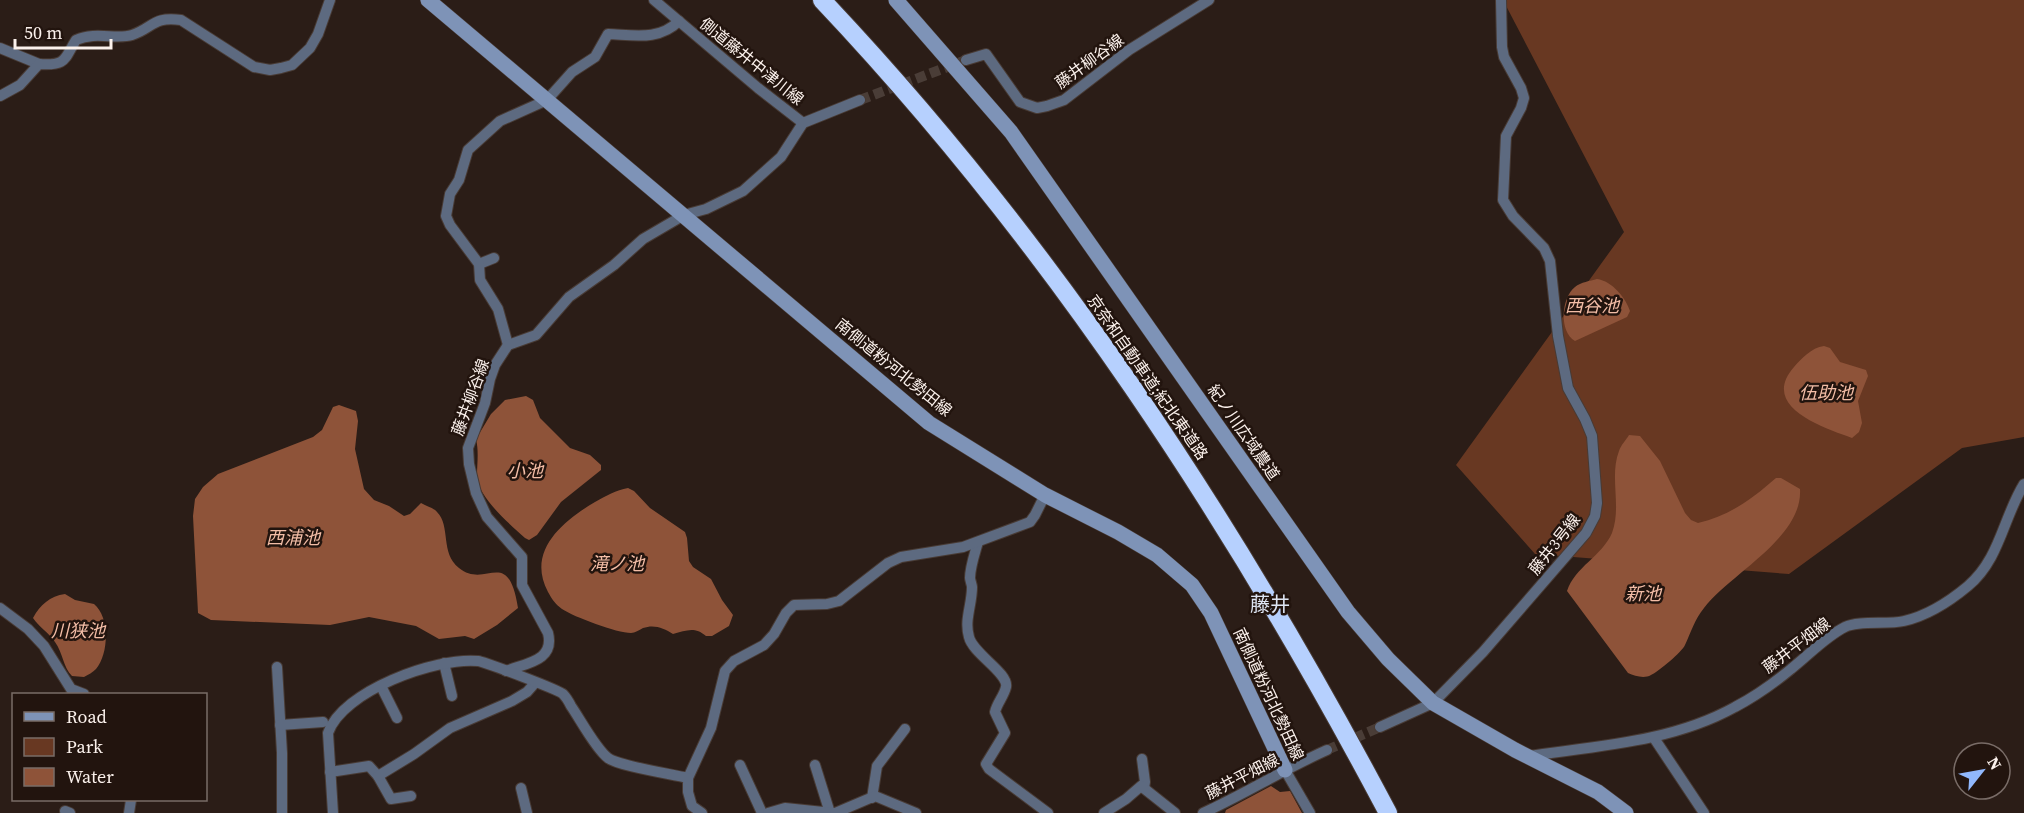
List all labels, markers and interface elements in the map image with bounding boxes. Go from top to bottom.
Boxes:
scale bar [15,12,111,50]
street label: 側道藤井中津川線 [695,12,809,110]
text: 50 m [24,20,62,45]
street label: 藤井柳谷線 [1050,29,1128,93]
street label: 京奈和自動車道;紀北東道路 [1083,290,1213,464]
water label: 西谷池 [1565,293,1621,318]
street label: 南側道粉河北勢田線 [831,313,957,421]
street label: 藤井柳谷線 [446,356,494,438]
street label: 紀ノ川広域農道 [1203,380,1285,484]
water label: 伍助池 [1799,380,1855,405]
water label: 小池 [507,458,545,483]
street label: 藤井3号線 [1523,509,1585,579]
water label: 西浦池 [266,525,322,550]
water label: 滝ノ池 [590,551,646,576]
water label: 新池 [1625,581,1663,606]
district label: 藤井 [1250,590,1290,618]
street label: 藤井平畑線 [1757,612,1835,678]
water label: 川狭池 [51,618,107,643]
street label: 南側道粉河北勢田線 [1229,624,1309,764]
legend [12,693,207,801]
text: Road [66,704,107,729]
text: Park [66,734,103,759]
north arrow [1952,741,2012,801]
street label: 藤井平畑線 [1201,748,1283,804]
text: N [1982,753,2007,774]
text: Water [66,764,114,789]

